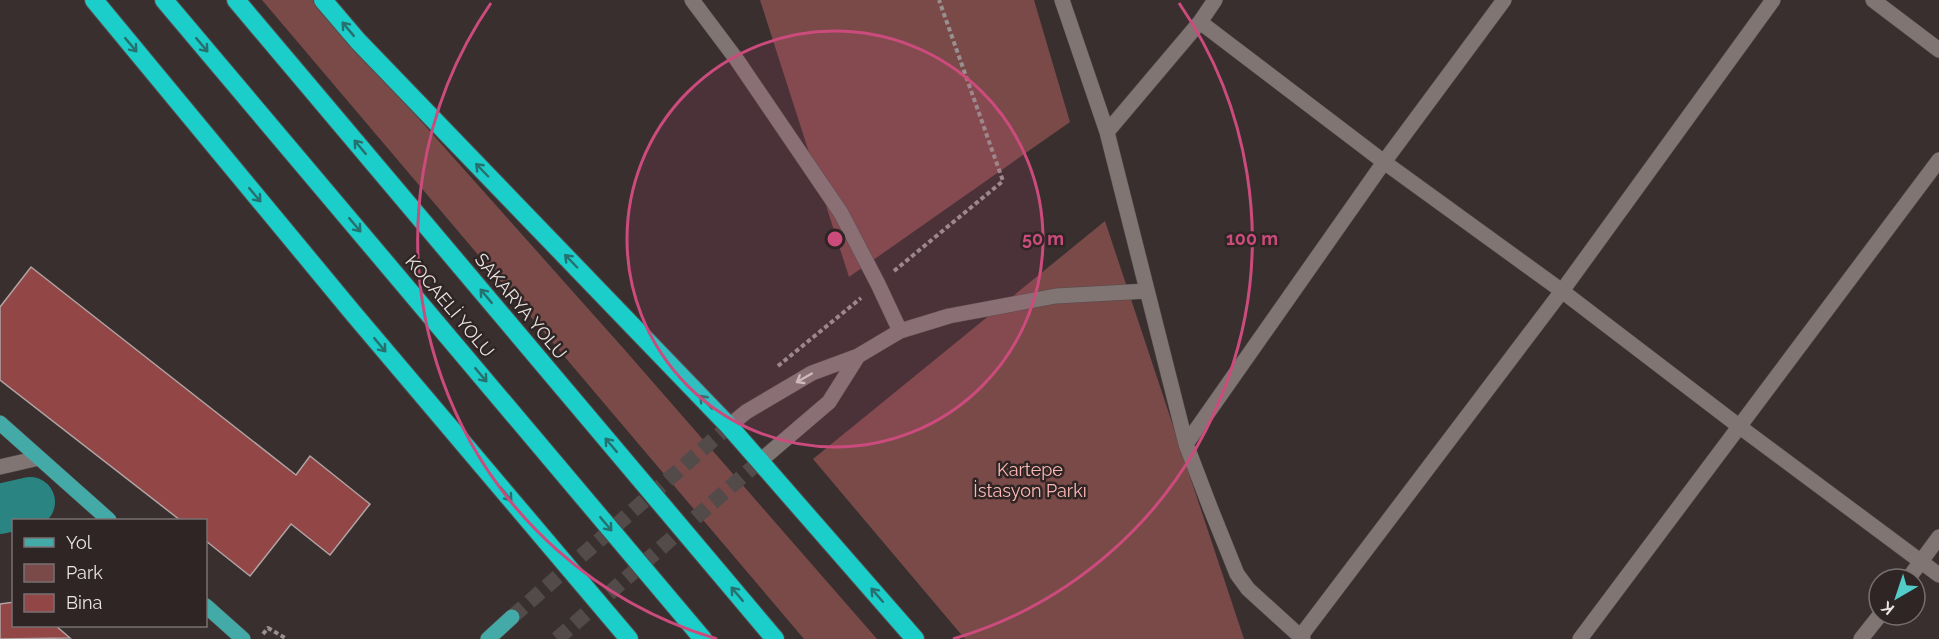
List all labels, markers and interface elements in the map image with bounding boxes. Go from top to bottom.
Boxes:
one-way arrow [341,22,355,37]
one-way arrow [124,37,138,52]
one-way arrow [195,37,209,52]
one-way arrow [353,140,367,155]
one-way arrow [475,162,490,177]
one-way arrow [249,187,262,203]
one-way arrow [349,217,362,233]
text: 50 m [1022,228,1064,249]
text: 100 m [1226,228,1278,249]
centre of rings [825,229,845,249]
street label: SAKARYA YOLU [471,249,571,363]
street label: KOCAELİ YOLU [401,251,499,361]
one-way arrow [563,254,578,269]
one-way arrow [479,288,492,304]
one-way arrow [373,337,387,352]
one-way arrow [474,367,488,382]
one-way arrow [796,372,813,384]
one-way arrow [699,394,713,409]
one-way arrow [605,437,618,453]
park label: Kartepe İstasyon Parkı [973,459,1087,501]
one-way arrow [499,486,513,501]
one-way arrow [599,516,613,531]
legend [12,519,207,627]
text: Yol [66,532,92,553]
text: Park [66,562,103,583]
north arrow [1867,567,1927,627]
one-way arrow [730,587,744,602]
one-way arrow [870,588,884,603]
text: Bina [66,592,102,613]
text: K [1878,597,1898,619]

